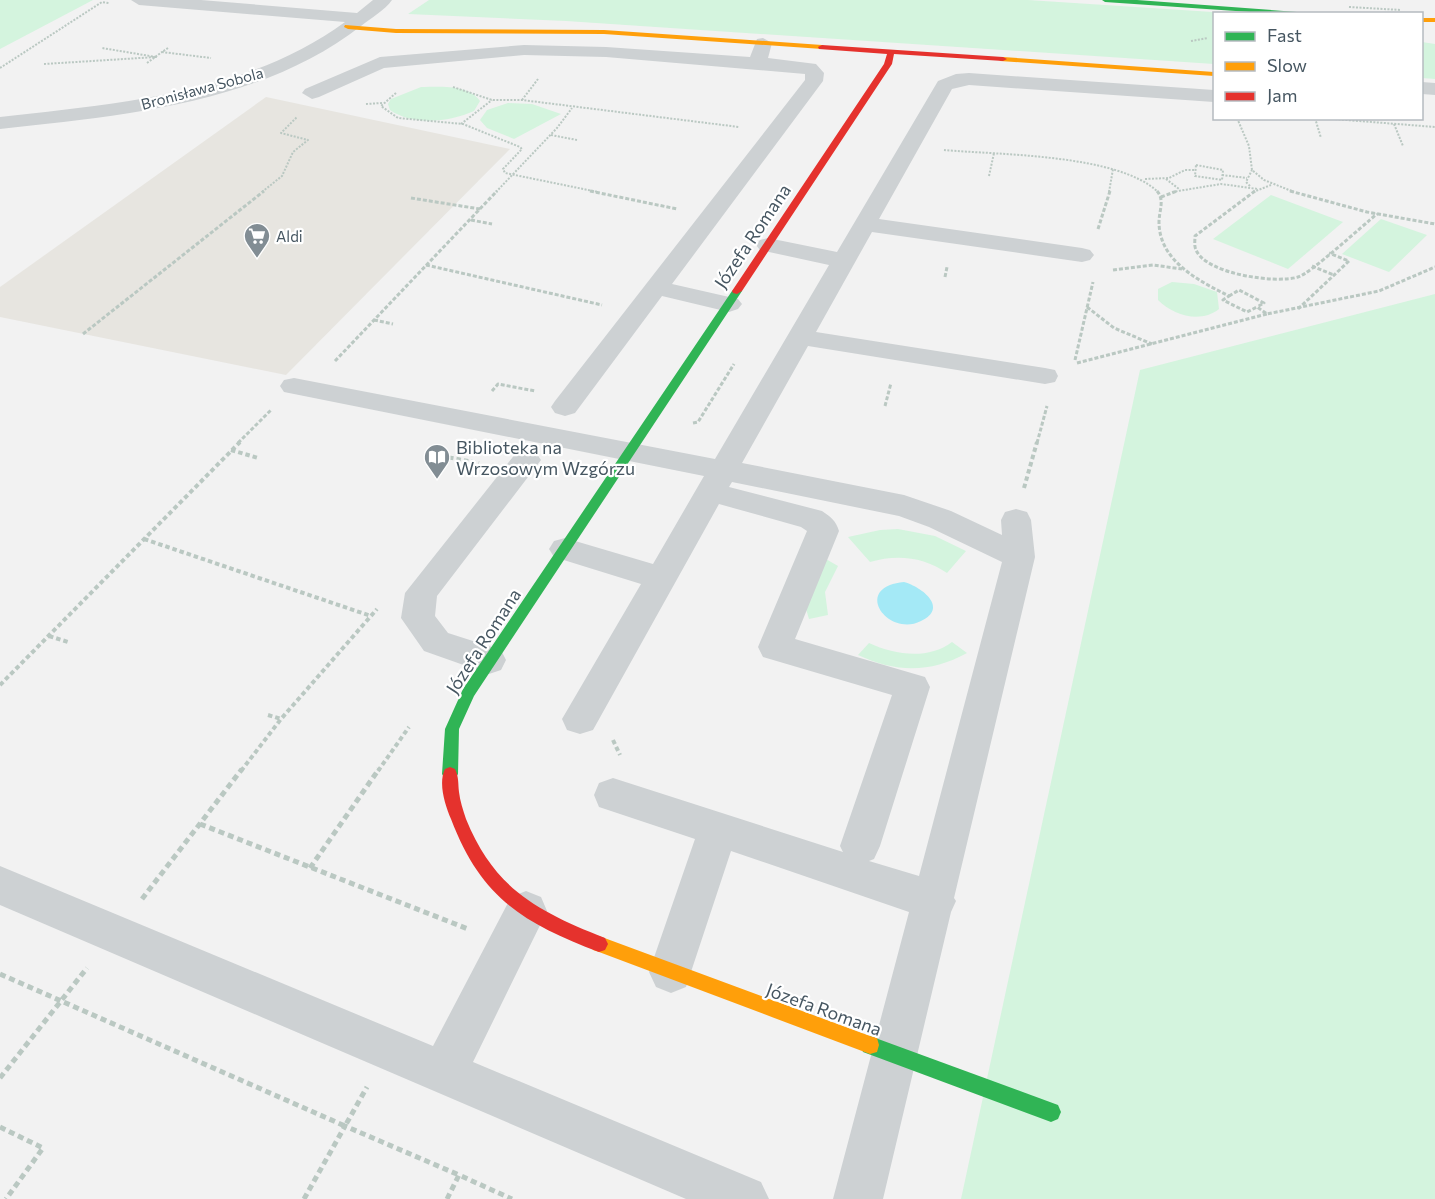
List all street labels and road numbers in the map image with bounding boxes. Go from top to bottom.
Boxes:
street label: Bronisława Sobola [139,63,265,113]
street label: Józefa Romana [709,180,795,292]
street label: Józefa Romana [441,584,525,698]
street label: Józefa Romana [763,978,885,1040]

